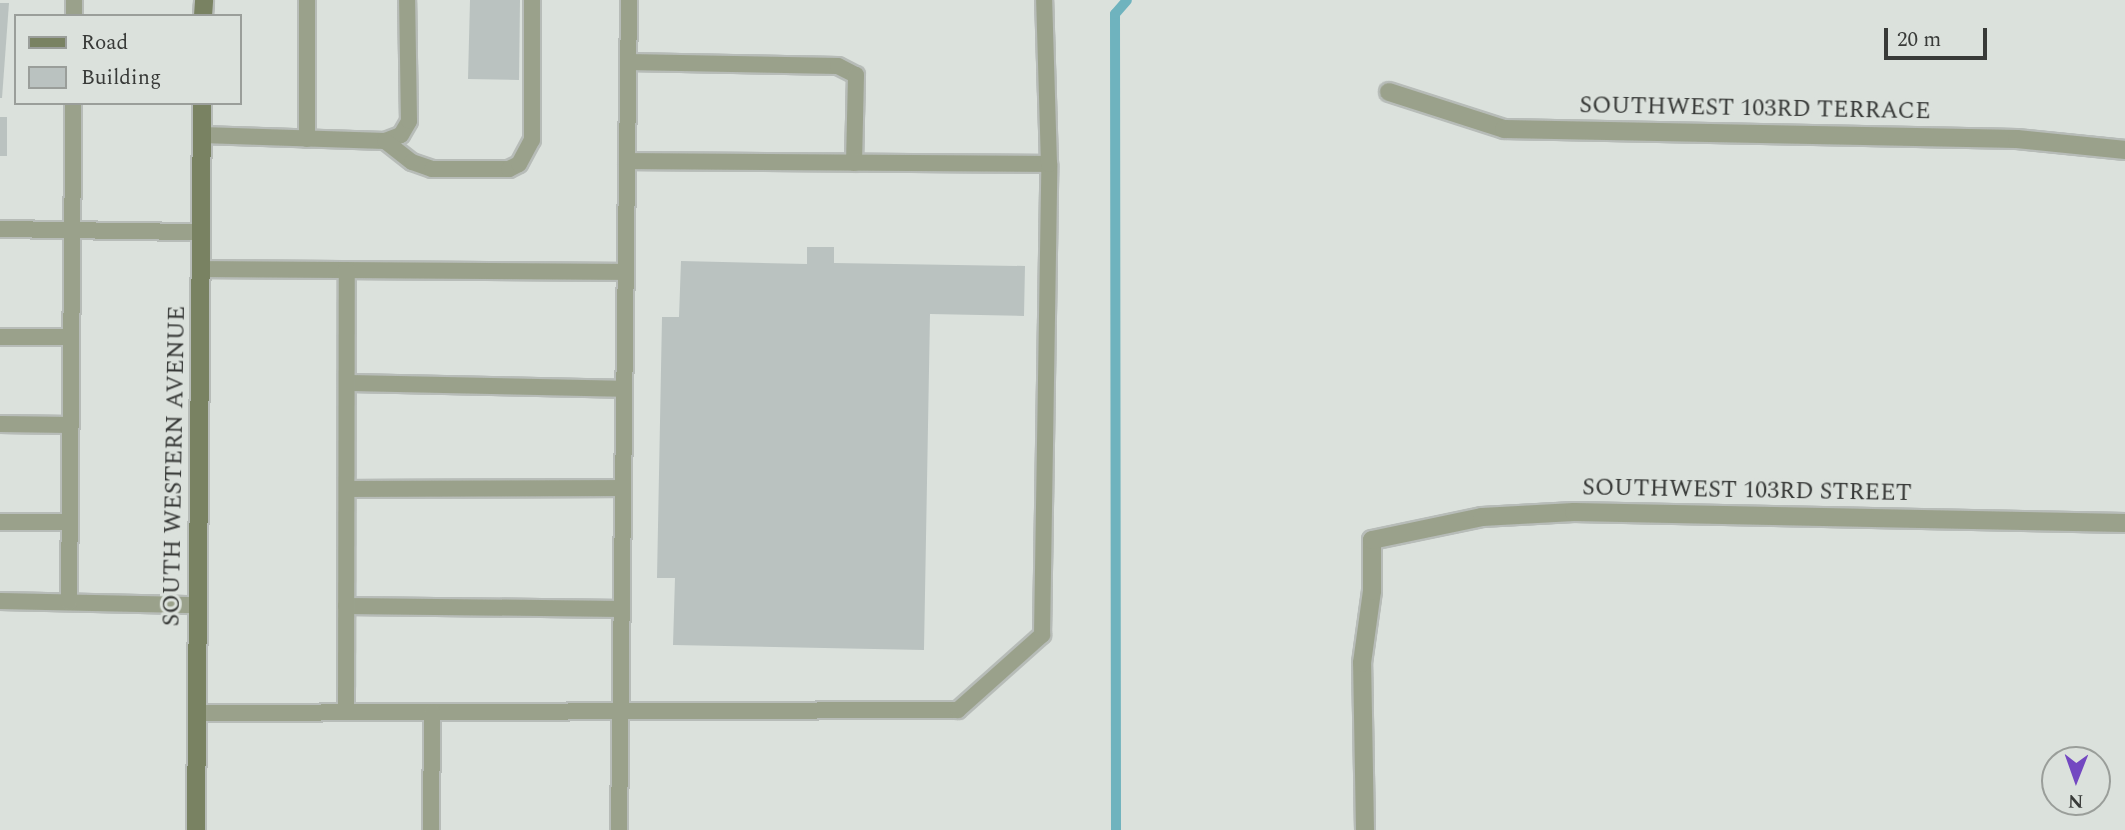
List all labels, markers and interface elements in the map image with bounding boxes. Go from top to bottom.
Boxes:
legend [14,14,242,105]
scale bar [1887,14,1990,58]
text: 20 m [1897,24,1941,56]
text: Road [81,27,128,59]
text: Building [81,62,161,94]
street label: SOUTHWEST 103RD TERRACE [1579,92,1931,126]
street label: SOUTH WESTERN AVENUE [158,305,192,627]
street label: SOUTHWEST 103RD STREET [1582,474,1912,508]
north arrow [2041,746,2111,816]
text: N [2068,786,2084,815]

